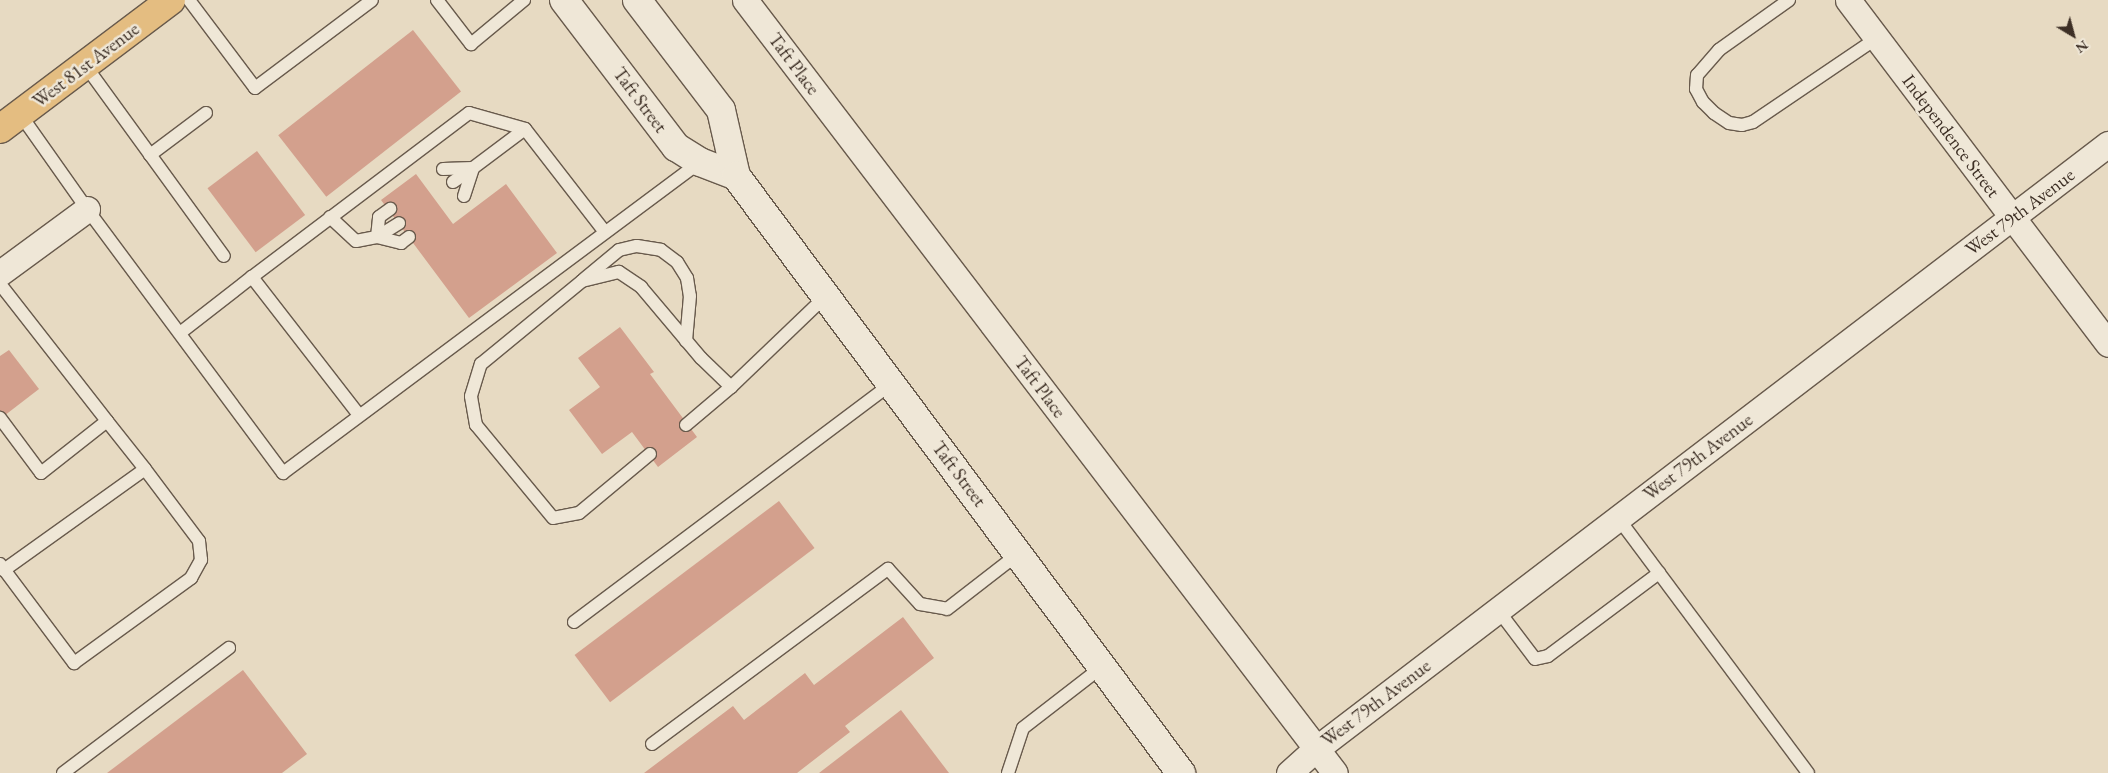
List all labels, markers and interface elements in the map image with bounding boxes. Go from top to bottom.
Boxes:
north arrow [2048,10,2098,60]
street label: West 81st Avenue [28,18,144,112]
street label: Taft Place [763,29,825,99]
text: N [2072,36,2092,58]
street label: Taft Street [608,63,672,137]
street label: Independence Street [1897,70,2005,202]
street label: West 79th Avenue [1961,163,2079,261]
street label: Taft Place [1009,352,1071,422]
street label: West 79th Avenue [1639,408,1757,506]
street label: Taft Street [927,437,991,511]
street label: West 79th Avenue [1317,654,1435,752]

